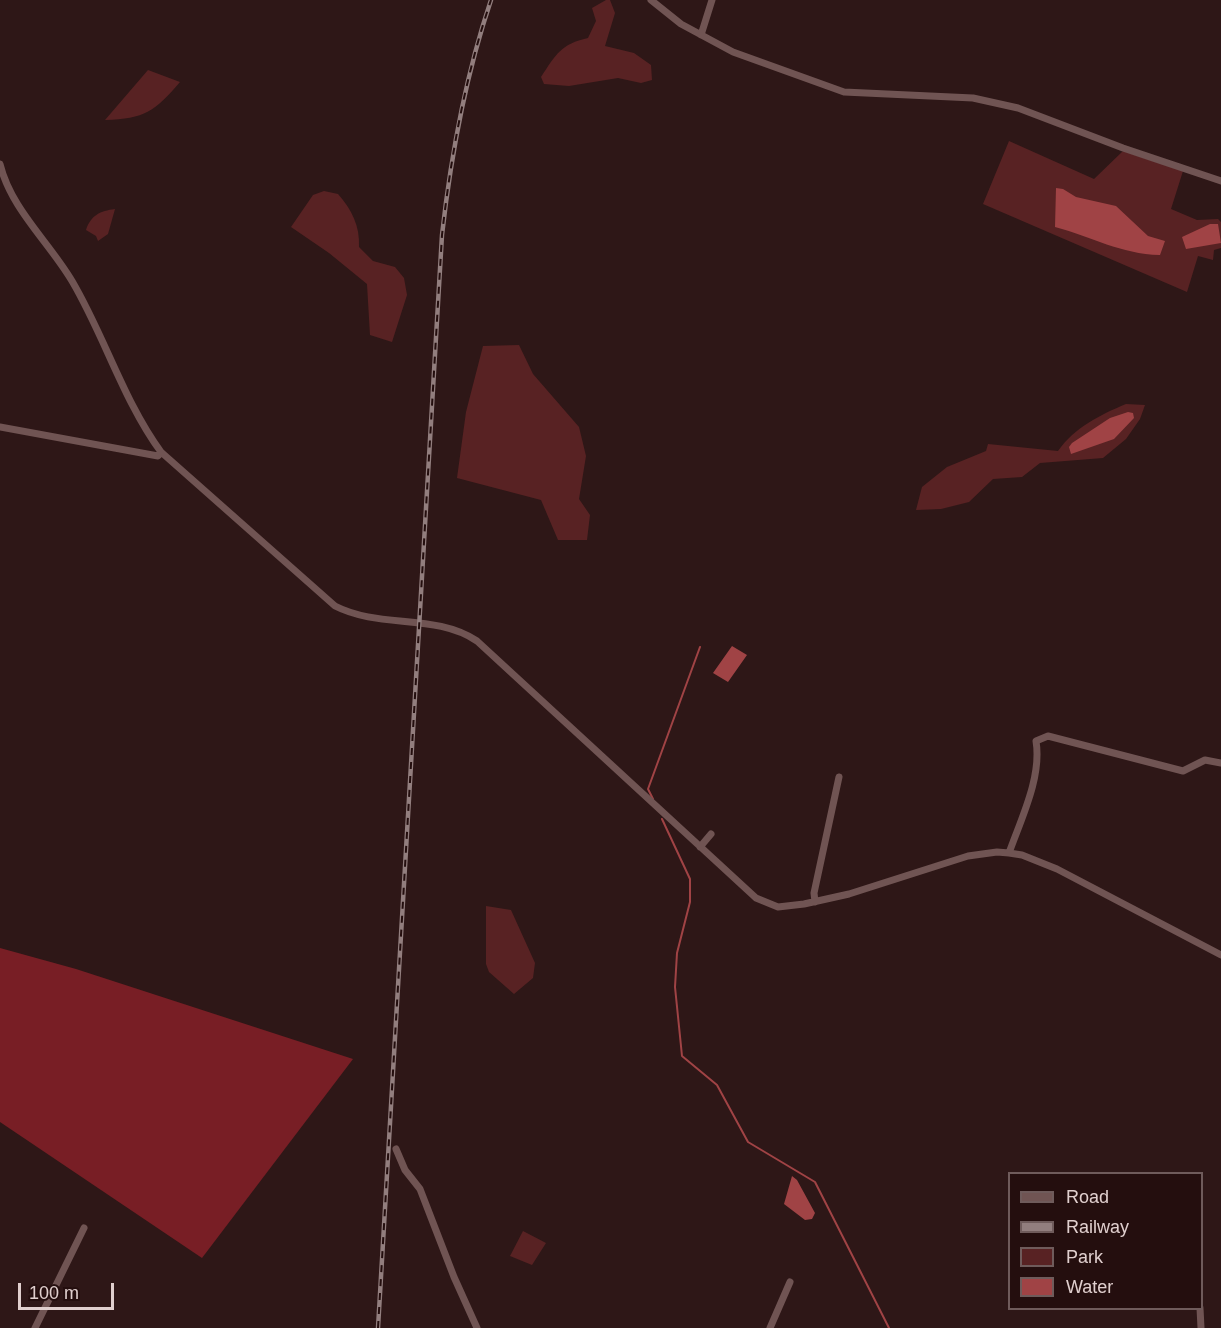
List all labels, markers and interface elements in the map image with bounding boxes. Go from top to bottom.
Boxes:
legend [1008,1172,1203,1310]
text: Road [1066,1187,1109,1207]
text: Railway [1066,1217,1129,1237]
text: Park [1066,1247,1103,1267]
scale bar [21,1271,117,1309]
text: Water [1066,1277,1113,1297]
text: 100 m [29,1283,79,1303]

